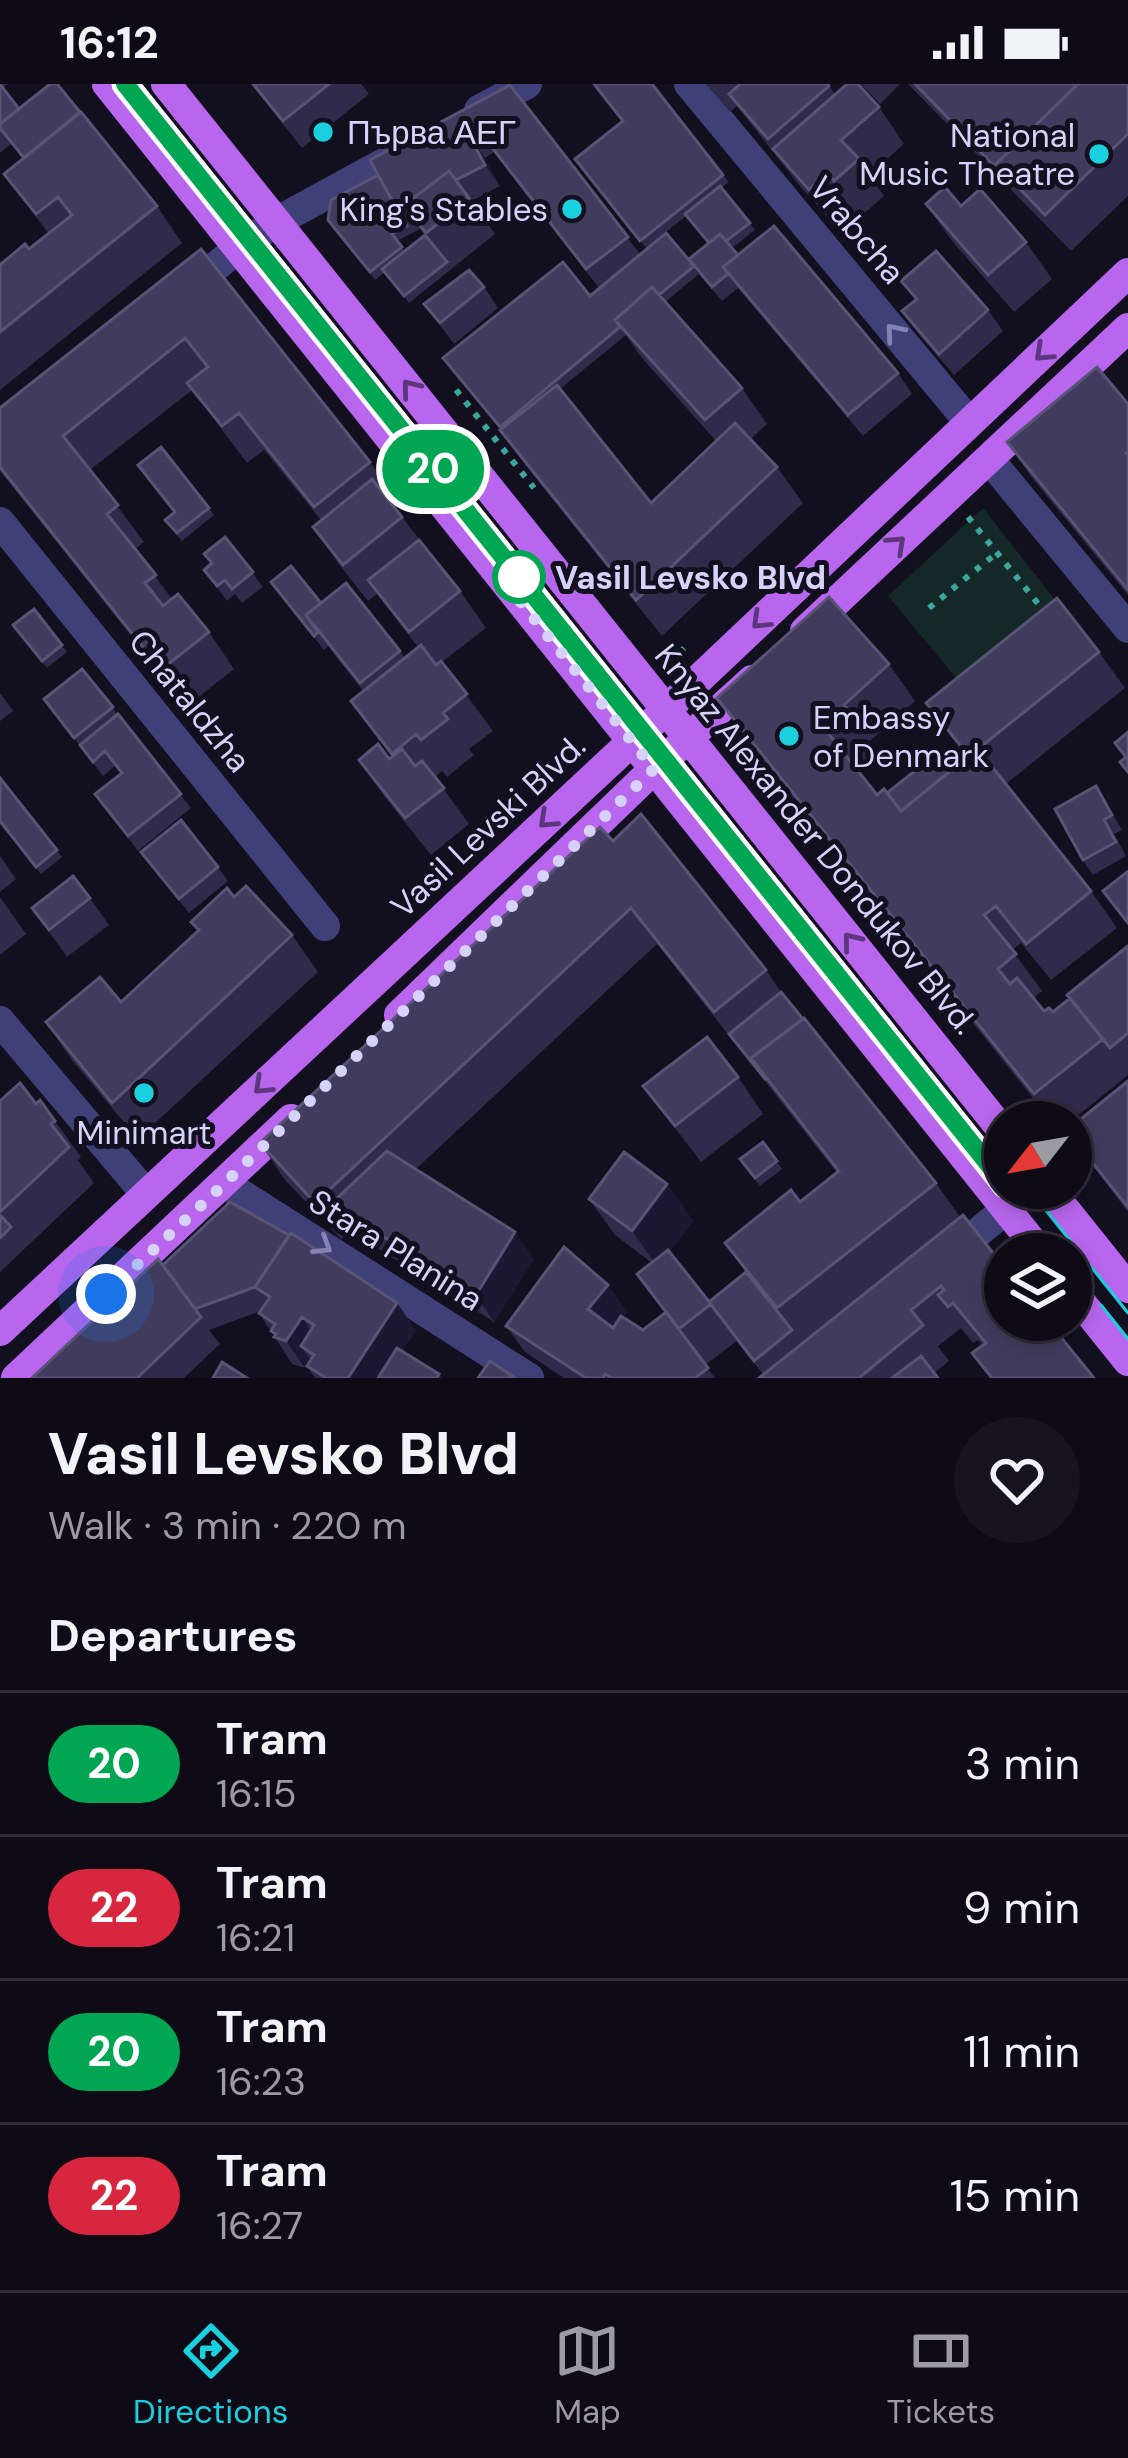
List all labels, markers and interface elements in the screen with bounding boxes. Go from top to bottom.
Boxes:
text: 16:12 [60,13,159,72]
place label: Първа АЕГ [347,111,516,154]
place label: National Music Theatre [859,114,1075,195]
marker: Първа АЕГ [310,119,336,145]
marker: National Music Theatre [1086,141,1112,167]
street label: Vrabcha [799,167,915,293]
place label: King's Stables [340,188,548,231]
marker: King's Stables [559,196,585,222]
one-way arrow [887,324,909,346]
one-way arrow [1035,339,1056,360]
one-way arrow [402,380,424,402]
line badge: 20 [379,430,487,508]
text: 20 [406,441,460,496]
one-way arrow [884,537,905,559]
marker: Vasil Levsko Blvd [494,552,544,602]
place label: Vasil Levsko Blvd [555,556,826,599]
one-way arrow [752,607,773,629]
street label: Chataldzha [119,621,261,781]
street label: Knyaz Alexander Dondukov Blvd. [645,635,987,1043]
place label: Embassy of Denmark [813,696,990,777]
marker: Embassy of Denmark [776,723,802,749]
street label: Vasil Levski Blvd. [382,725,594,927]
one-way arrow [539,806,560,828]
one-way arrow [844,933,865,955]
one-way arrow [254,1072,275,1094]
marker: Minimart [131,1080,157,1106]
north arrow [984,1101,1092,1209]
map controls [984,1101,1092,1341]
place label: Minimart [76,1111,212,1154]
street label: Stara Planina [301,1180,491,1320]
one-way arrow [310,1232,332,1254]
button: layers [984,1233,1092,1341]
your location [76,1264,136,1324]
text: Vasil Levsko Blvd [48,1417,519,1492]
button: heart [954,1417,1080,1543]
text: Walk · 3 min · 220 m [48,1500,407,1551]
text: Departures [48,1606,297,1665]
text: Tram [216,1709,328,1768]
text: 3 min [965,1734,1080,1793]
text: 20 [87,1736,141,1791]
text: 16:15 [216,1768,297,1819]
text: Tram [216,1853,328,1912]
text: 9 min [963,1878,1080,1937]
text: 22 [90,1880,138,1935]
text: 16:21 [216,1912,295,1963]
text: Tram [216,1997,328,2056]
text: 11 min [963,2022,1080,2081]
text: 20 [87,2024,141,2079]
text: 16:23 [216,2056,306,2107]
text: Tram [216,2141,328,2200]
text: 15 min [950,2166,1080,2225]
text: 22 [90,2168,138,2223]
text: 16:27 [216,2200,303,2251]
tab: Directions [133,2318,288,2433]
tab: Map [554,2318,621,2433]
tab: Tickets [887,2318,995,2433]

